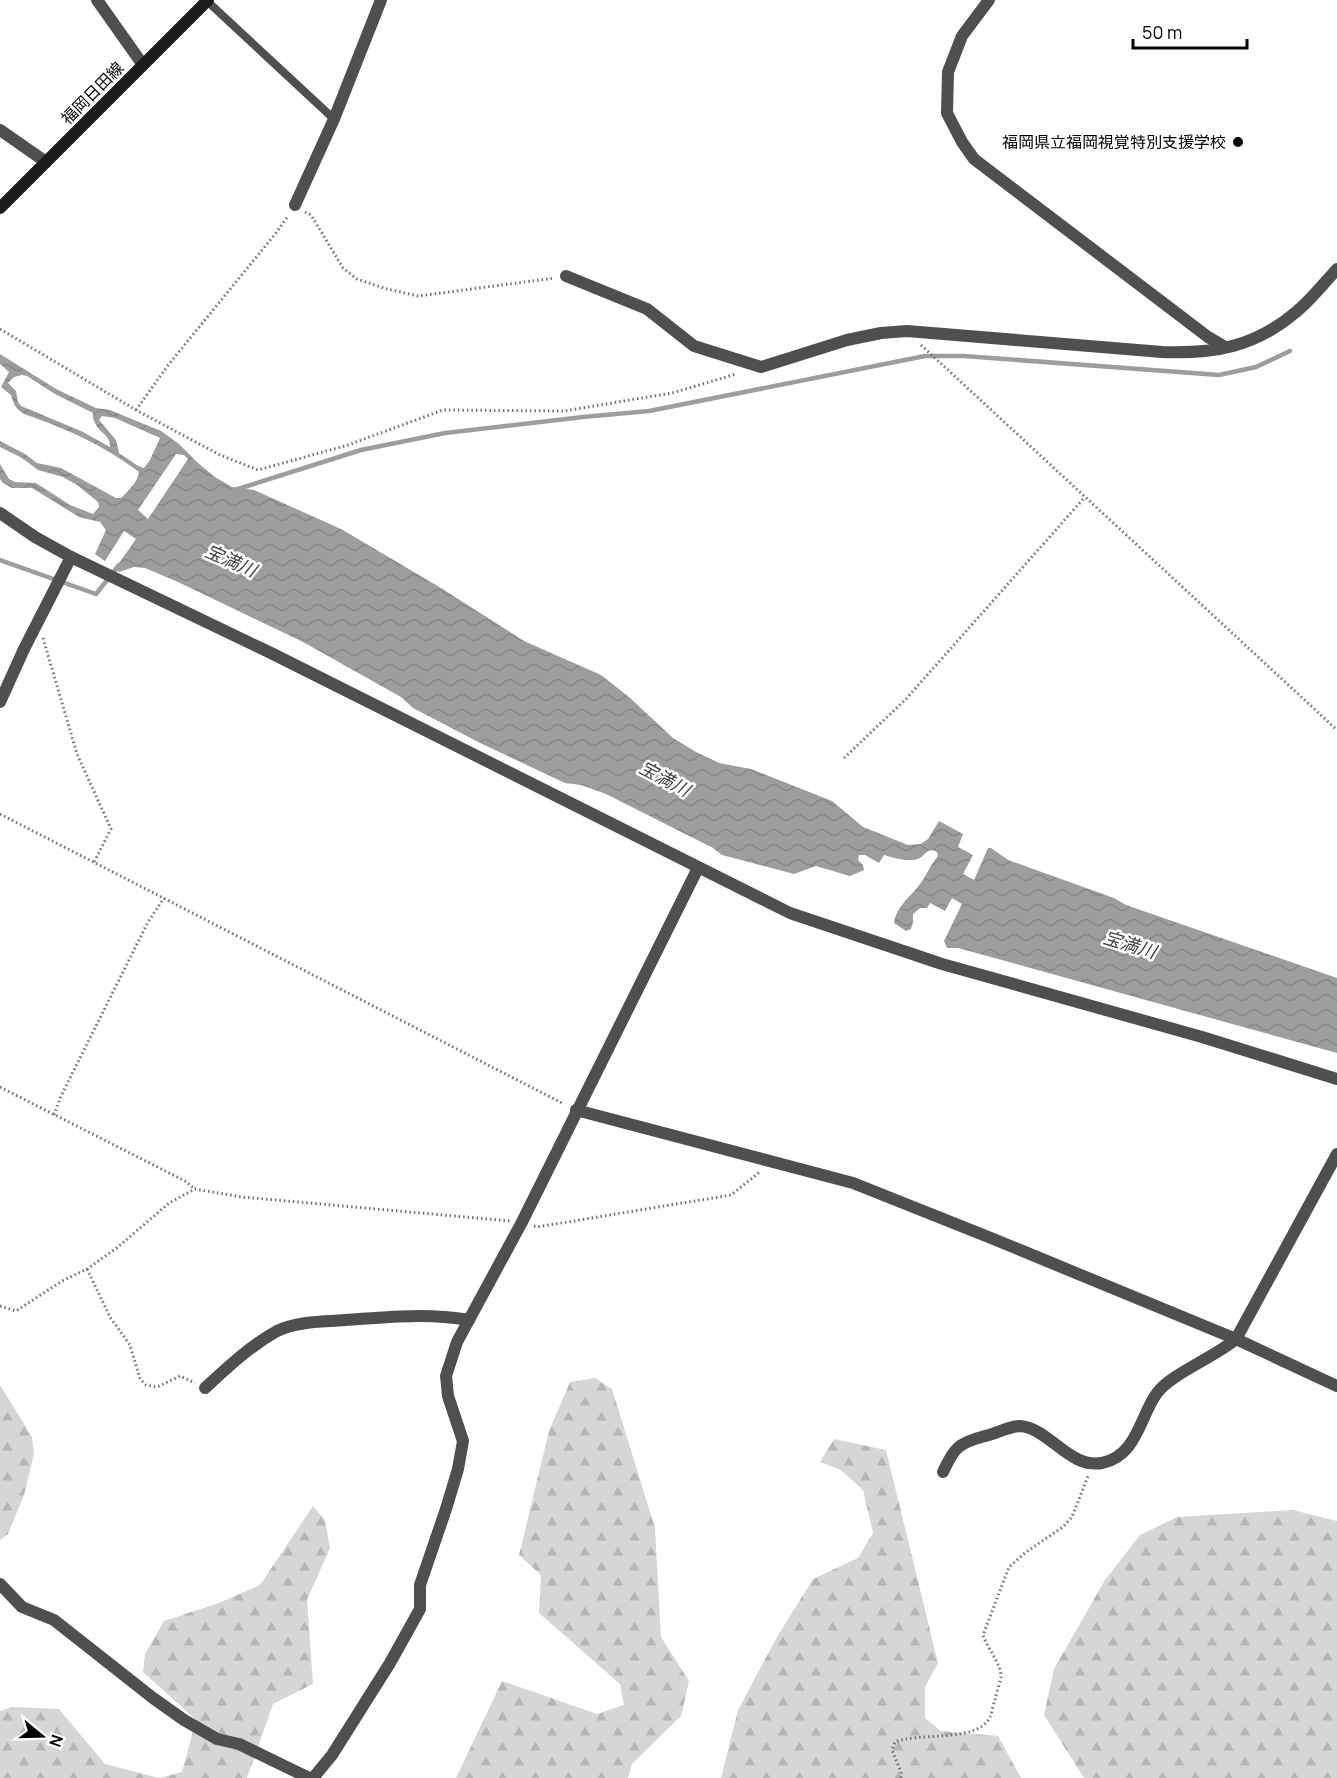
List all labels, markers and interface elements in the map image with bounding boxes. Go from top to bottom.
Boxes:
scale bar [1133,12,1247,50]
text: 50 m [1142,20,1182,44]
street label: 福岡日田線 [56,57,128,129]
place label: 福岡県立福岡視覚特別支援学校 [1002,131,1226,153]
marker: 福岡県立福岡視覚特別支援学校 [1231,135,1245,149]
water label: 宝満川 [201,538,262,583]
water label: 宝満川 [636,755,696,802]
water label: 宝満川 [1101,925,1161,964]
north arrow [12,1706,72,1766]
text: N [44,1732,68,1750]

